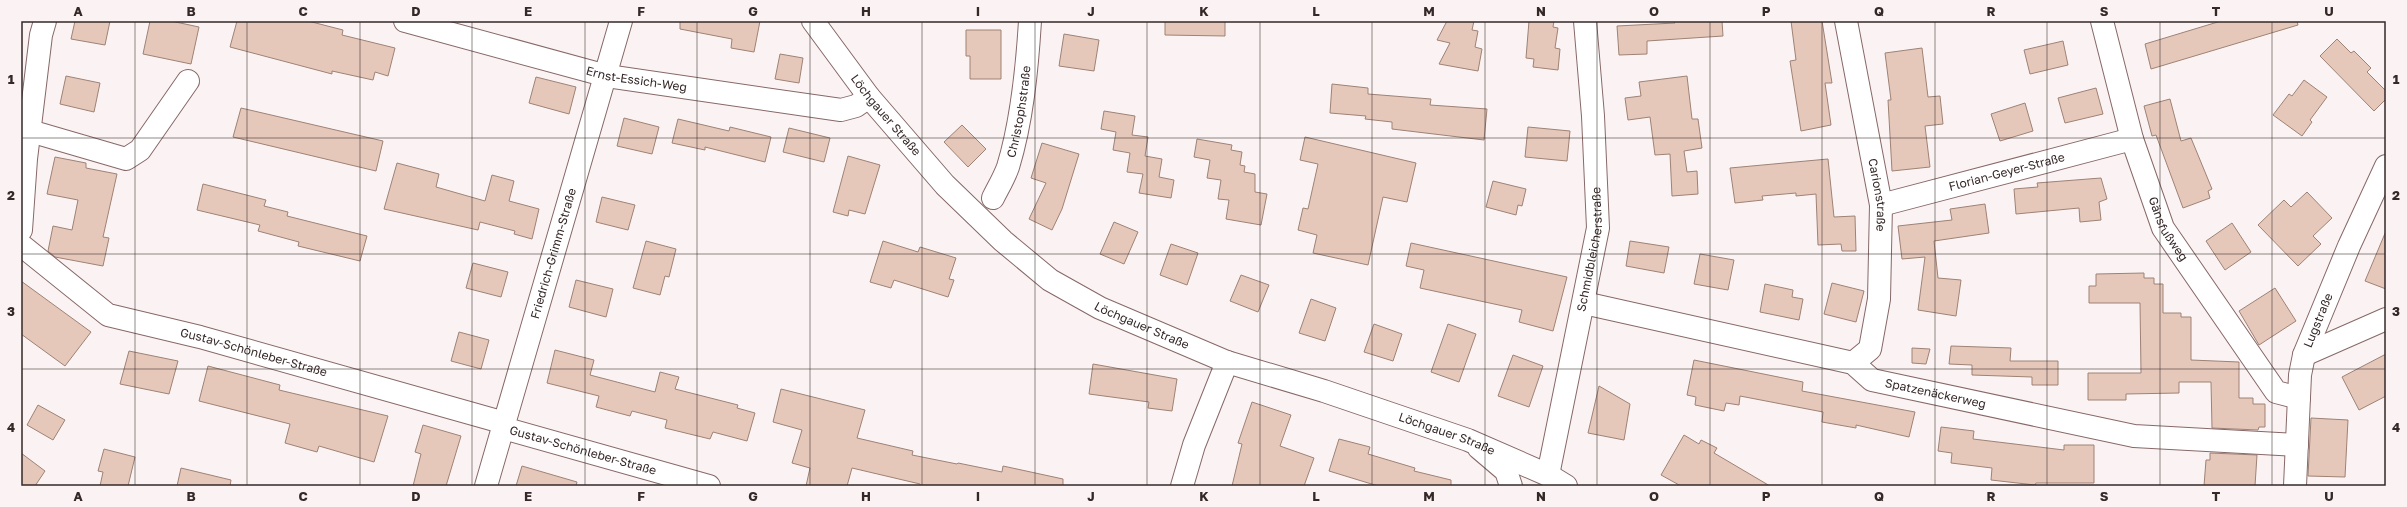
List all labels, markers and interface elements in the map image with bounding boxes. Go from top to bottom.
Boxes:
text: A [73,3,83,19]
text: B [186,3,196,19]
text: C [298,3,308,19]
text: D [411,3,421,19]
text: E [524,3,532,19]
text: F [637,3,645,19]
text: G [748,3,758,19]
text: H [861,3,871,19]
text: I [976,3,980,19]
text: J [1087,3,1095,19]
text: K [1199,3,1209,19]
text: L [1312,3,1320,19]
text: M [1423,3,1435,19]
text: N [1536,3,1546,19]
text: O [1649,3,1659,19]
text: P [1762,3,1771,19]
text: Q [1874,3,1884,19]
text: R [1986,3,1996,19]
text: S [2100,3,2109,19]
text: T [2212,3,2221,19]
text: U [2324,3,2334,19]
street label: Ernst-Essich-Weg [585,63,688,95]
street label: Christophstraße [1003,65,1034,159]
text: 1 [8,71,15,87]
street label: Löchgauer Straße [848,71,924,159]
text: 1 [2393,71,2400,87]
street label: Florian-Geyer-Straße [1947,149,2066,194]
street label: Carionstraße [1865,157,1889,232]
street label: Friedrich-Grimm-Straße [527,186,579,321]
text: 2 [7,187,15,203]
street label: Schmidbleicherstraße [1573,187,1605,313]
text: 2 [2392,187,2400,203]
street label: Gänsfußweg [2146,194,2192,264]
street label: Lugstraße [2300,291,2336,350]
street label: Löchgauer Straße [1092,298,1192,352]
text: 3 [7,303,15,319]
text: 3 [2392,303,2400,319]
street label: Gustav-Schönleber-Straße [179,325,329,379]
street label: Spatzenäckerweg [1884,375,1988,411]
street label: Löchgauer Straße [1397,409,1498,458]
text: 4 [7,419,15,435]
text: 4 [2392,419,2400,435]
street label: Gustav-Schönleber-Straße [508,422,658,478]
text: A [73,488,83,504]
text: B [186,488,196,504]
text: C [298,488,308,504]
text: D [411,488,421,504]
text: E [524,488,532,504]
text: F [637,488,645,504]
text: G [748,488,758,504]
text: H [861,488,871,504]
text: I [976,488,980,504]
text: J [1087,488,1095,504]
text: K [1199,488,1209,504]
text: L [1312,488,1320,504]
text: M [1423,488,1435,504]
text: N [1536,488,1546,504]
text: O [1649,488,1659,504]
text: P [1762,488,1771,504]
text: Q [1874,488,1884,504]
text: R [1986,488,1996,504]
text: S [2100,488,2109,504]
text: T [2212,488,2221,504]
text: U [2324,488,2334,504]

